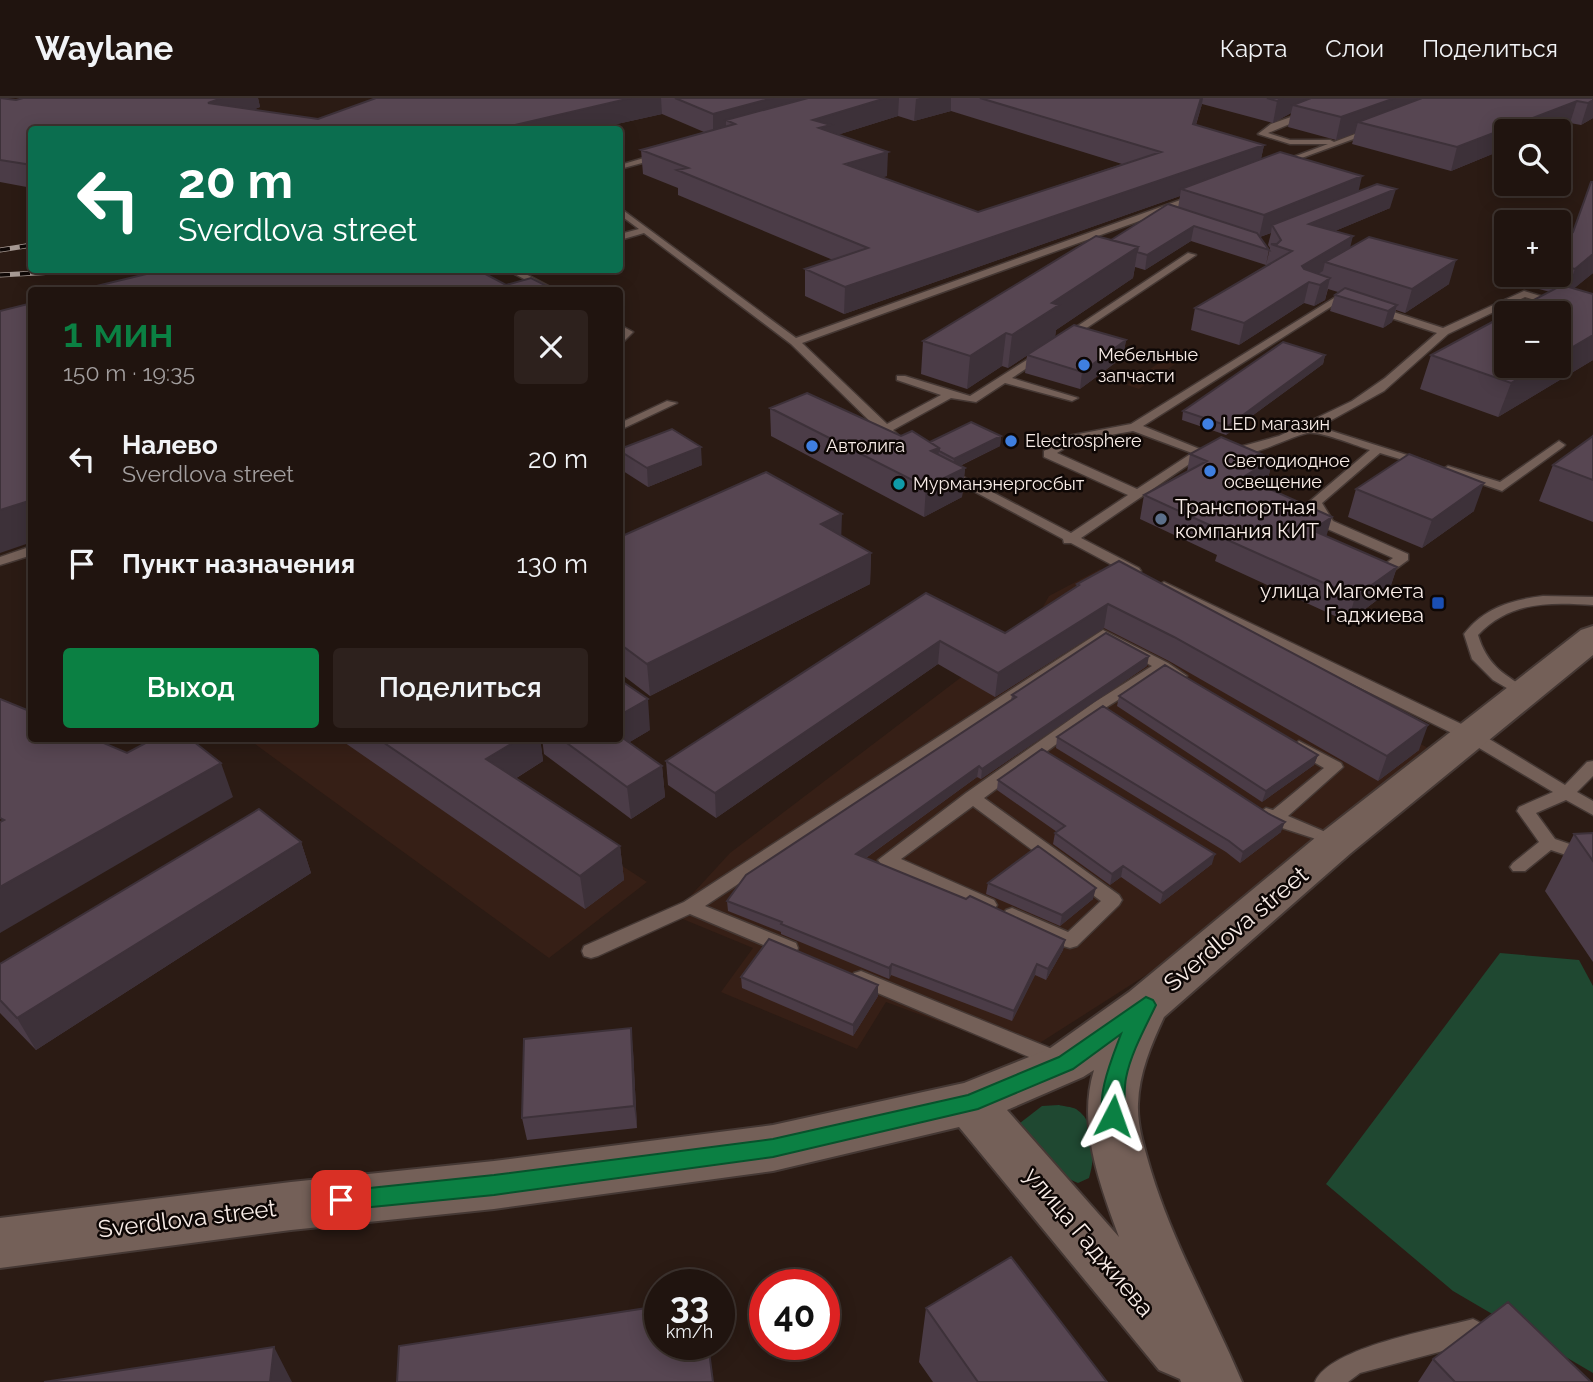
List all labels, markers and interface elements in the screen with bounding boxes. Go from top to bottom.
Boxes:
text: Waylane [35,29,173,68]
text: Карта [1220,34,1287,63]
text: Слои [1325,34,1384,63]
text: Поделиться [1422,34,1558,63]
map controls [1494,119,1571,378]
button: search [1494,119,1571,196]
text: 20 m [178,152,293,209]
icon: left [63,154,154,245]
button: + [1494,210,1571,287]
text: Sverdlova street [178,211,417,248]
button: − [1494,301,1571,378]
text: 1 мин [63,308,174,357]
button: close [514,310,588,384]
place label: Мебельные запчасти [1098,344,1198,386]
marker: Мебельные запчасти [1076,357,1092,373]
text: 150 m · 19:35 [63,359,195,386]
place label: LED магазин [1222,413,1330,434]
marker: LED магазин [1200,416,1216,432]
text: Налево [122,430,218,460]
place label: Electrosphere [1025,430,1142,451]
marker: Electrosphere [1003,433,1019,449]
place label: Автолига [826,435,905,456]
marker: Автолига [804,438,820,454]
icon: left [63,440,101,478]
text: 20 m [528,444,588,474]
place label: Светодиодное освещение [1224,450,1350,492]
text: Sverdlova street [122,460,294,487]
marker: Светодиодное освещение [1202,463,1218,479]
place label: Мурманэнергосбыт [913,473,1085,494]
marker: Мурманэнергосбыт [891,476,907,492]
place label: Транспортная компания КИТ [1175,494,1319,543]
marker: Транспортная компания КИТ [1153,511,1169,527]
icon: arrive [63,545,101,583]
text: Пункт назначения [122,549,355,579]
text: 130 m [517,549,588,579]
place label: улица Магомета Гаджиева [1260,578,1424,627]
marker: улица Магомета Гаджиева [1430,595,1446,611]
button: Выход [63,648,319,728]
button: Поделиться [333,648,588,728]
street label: Sverdlova street [1158,860,1314,997]
position arrow [1076,1079,1150,1153]
street label: улица Гаджиева [1018,1161,1160,1322]
pin [311,1170,371,1230]
icon: arrive [322,1181,360,1219]
street label: Sverdlova street [96,1193,278,1244]
speed limit sign: 40 [749,1269,840,1360]
text: 33 [670,1285,709,1326]
text: km/h [666,1321,713,1342]

